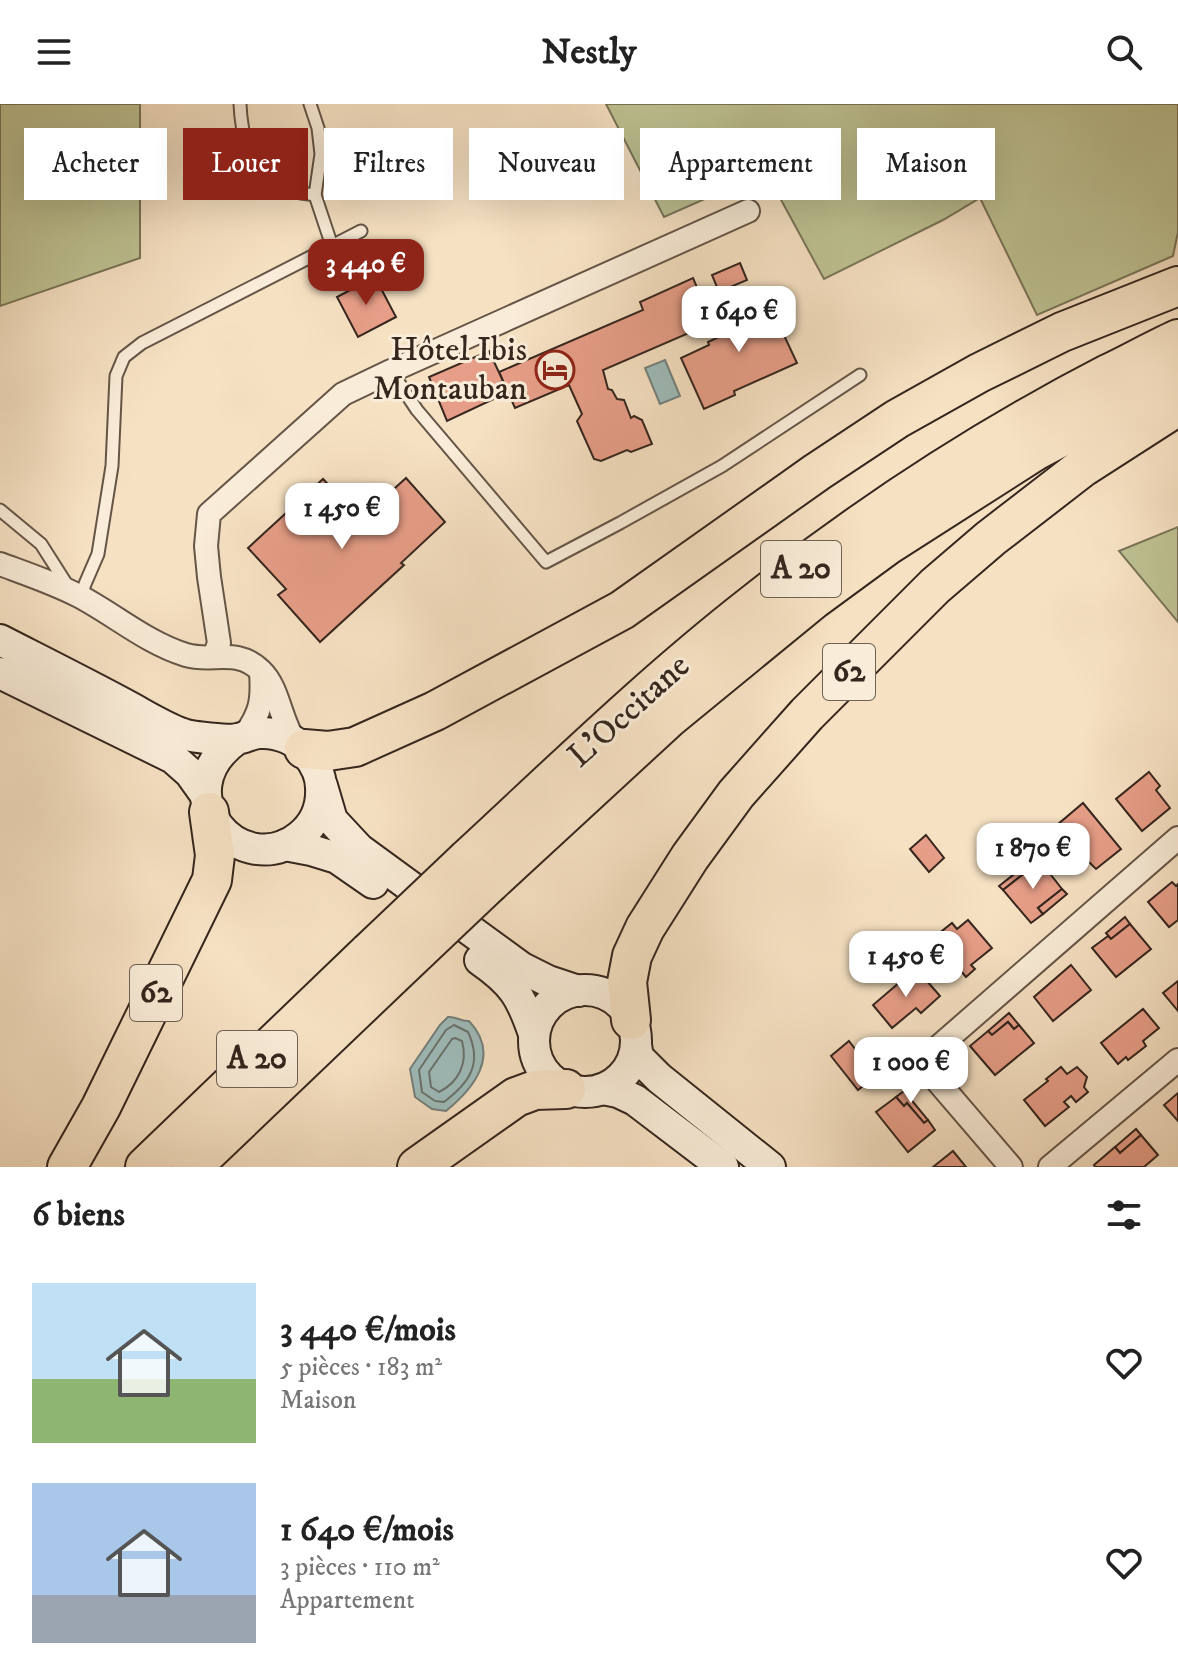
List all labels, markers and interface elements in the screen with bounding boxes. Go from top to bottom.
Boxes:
icon: menu [32,30,76,74]
text: Nestly [542,30,636,75]
icon: search [1102,30,1146,74]
chip: Acheter [24,128,167,200]
chip: Louer [183,128,308,200]
chip: Filtres [324,128,453,200]
chip: Nouveau [469,128,624,200]
chip: Appartement [640,128,841,200]
chip: Maison [857,128,995,200]
pin: 3 440 € [292,239,440,307]
text: 3 440 € [326,248,406,281]
pin: 1 640 € [665,286,813,354]
text: 1 640 € [700,295,778,328]
place label: Hôtel Ibis Montauban [372,329,527,410]
hotel icon: Hôtel Ibis Montauban [534,349,576,391]
pin: 1 450 € [268,483,416,551]
text: 1 450 € [303,492,381,525]
road number: A 20 [761,541,841,597]
road number: 62 [823,644,875,700]
street label: L'Occitane [559,645,699,777]
pin: 1 870 € [959,823,1107,891]
text: 1 870 € [995,832,1071,865]
pin: 1 450 € [832,931,980,999]
text: 1 450 € [867,940,945,973]
road number: 62 [130,965,182,1021]
road number: A 20 [217,1031,297,1087]
pin: 1 000 € [837,1037,985,1105]
text: 1 000 € [872,1046,950,1079]
icon: filters [1102,1193,1146,1237]
text: 6 biens [32,1194,125,1236]
text: 3 440 €/mois [280,1309,456,1351]
icon: home [96,1315,192,1411]
icon: heart [1102,1341,1146,1385]
text: 5 pièces · 183 m² [280,1351,442,1384]
text: Maison [280,1384,356,1417]
text: 1 640 €/mois [280,1509,454,1551]
icon: home [96,1515,192,1611]
icon: heart [1102,1541,1146,1585]
text: 3 pièces · 110 m² [280,1551,440,1584]
text: Appartement [280,1584,414,1617]

